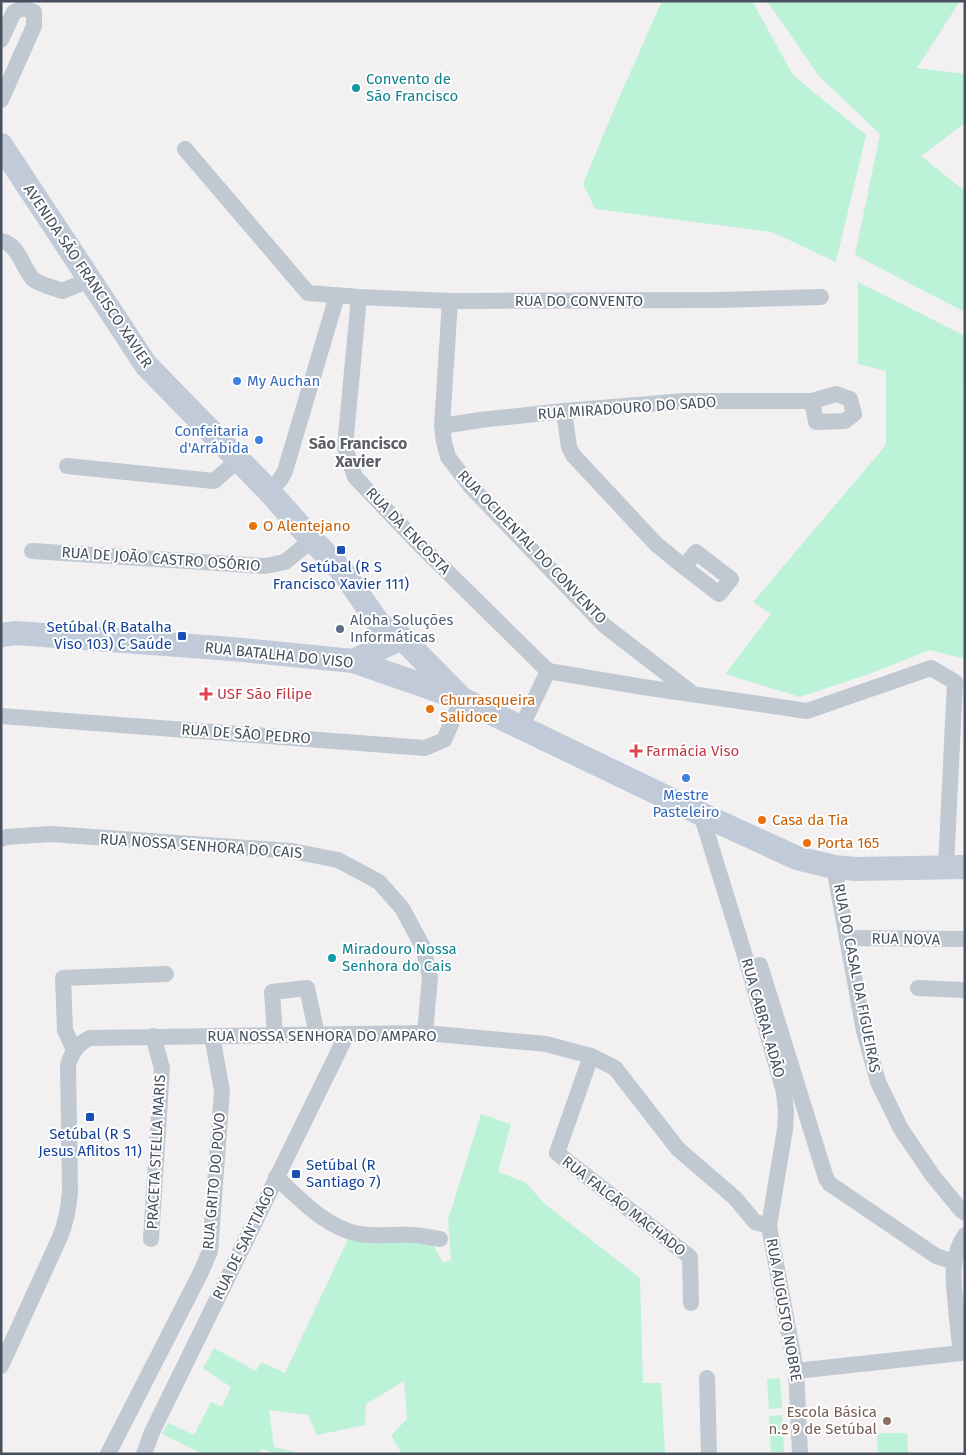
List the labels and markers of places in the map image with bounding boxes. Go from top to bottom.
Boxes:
place label: Convento de São Francisco [366,70,458,105]
marker: Convento de São Francisco [350,82,362,94]
place label: My Auchan [247,372,320,390]
marker: My Auchan [231,375,243,387]
place label: Confeitaria d'Arrábida [174,422,249,457]
marker: Confeitaria d'Arrábida [253,434,265,446]
place label: O Alentejano [263,517,351,535]
marker: O Alentejano [247,520,259,532]
marker: Setúbal (R S Francisco Xavier 111) [335,544,347,556]
place label: Setúbal (R S Francisco Xavier 111) [273,558,409,593]
place label: Aloha Soluções Informáticas [350,611,453,646]
place label: Setúbal (R Batalha Viso 103) C Saúde [47,618,172,653]
marker: Aloha Soluções Informáticas [334,623,346,635]
marker: Setúbal (R Batalha Viso 103) C Saúde [176,630,188,642]
place label: USF São Filipe [217,685,312,703]
marker: USF São Filipe [199,687,213,701]
place label: Churrasqueira Salidoce [440,691,535,726]
marker: Churrasqueira Salidoce [424,703,436,715]
place label: Farmácia Viso [646,742,739,760]
marker: Farmácia Viso [630,745,642,757]
marker: Mestre Pasteleiro [680,772,692,784]
place label: Mestre Pasteleiro [652,786,720,821]
place label: Casa da Tia [772,811,849,829]
marker: Casa da Tia [756,814,768,826]
place label: Porta 165 [817,834,879,852]
marker: Porta 165 [801,837,813,849]
place label: Miradouro Nossa Senhora do Cais [342,940,457,975]
marker: Miradouro Nossa Senhora do Cais [326,952,338,964]
marker: Setúbal (R S Jesus Aflitos 11) [84,1111,96,1123]
place label: Setúbal (R S Jesus Aflitos 11) [38,1125,142,1160]
place label: Setúbal (R Santiago 7) [306,1156,381,1191]
marker: Setúbal (R Santiago 7) [290,1168,302,1180]
place label: Escola Básica n.º 9 de Setúbal [769,1403,878,1438]
marker: Escola Básica n.º 9 de Setúbal [881,1415,893,1427]

